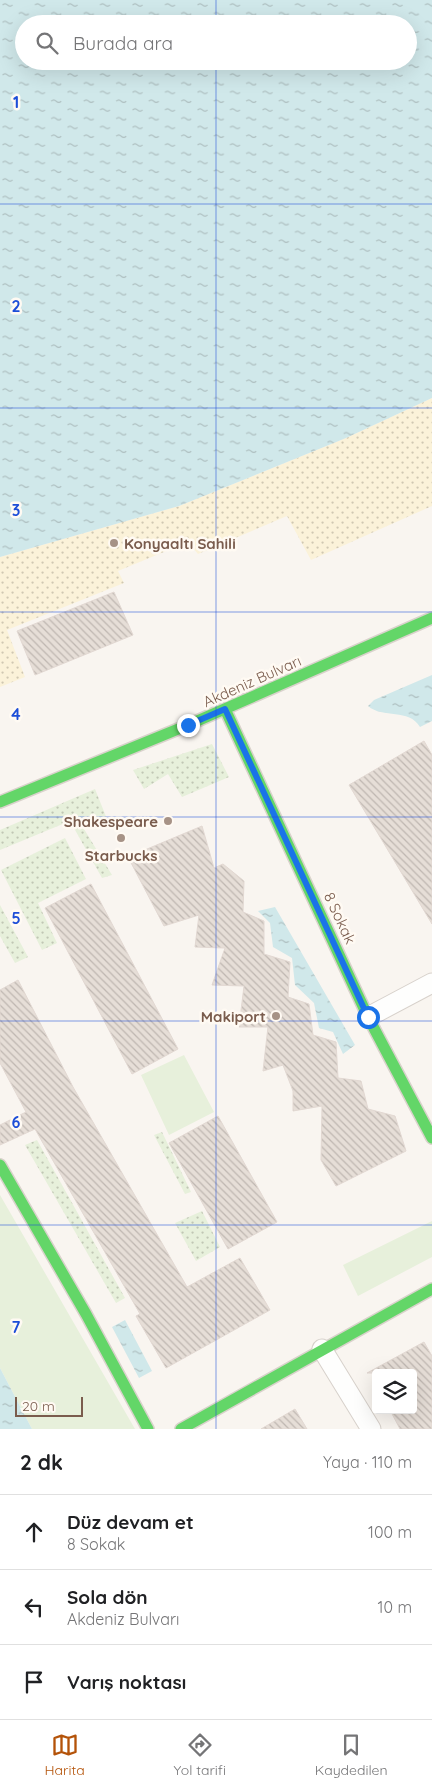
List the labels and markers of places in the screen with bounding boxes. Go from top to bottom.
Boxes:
place label: Konyaaltı Sahili [124,534,236,553]
marker: Konyaaltı Sahili [108,537,120,549]
place label: Shakespeare [64,812,158,831]
marker: Shakespeare [162,815,174,827]
marker: Starbucks [115,832,127,844]
place label: Starbucks [85,846,157,865]
place label: Makiport [201,1007,266,1026]
marker: Makiport [270,1010,282,1022]

